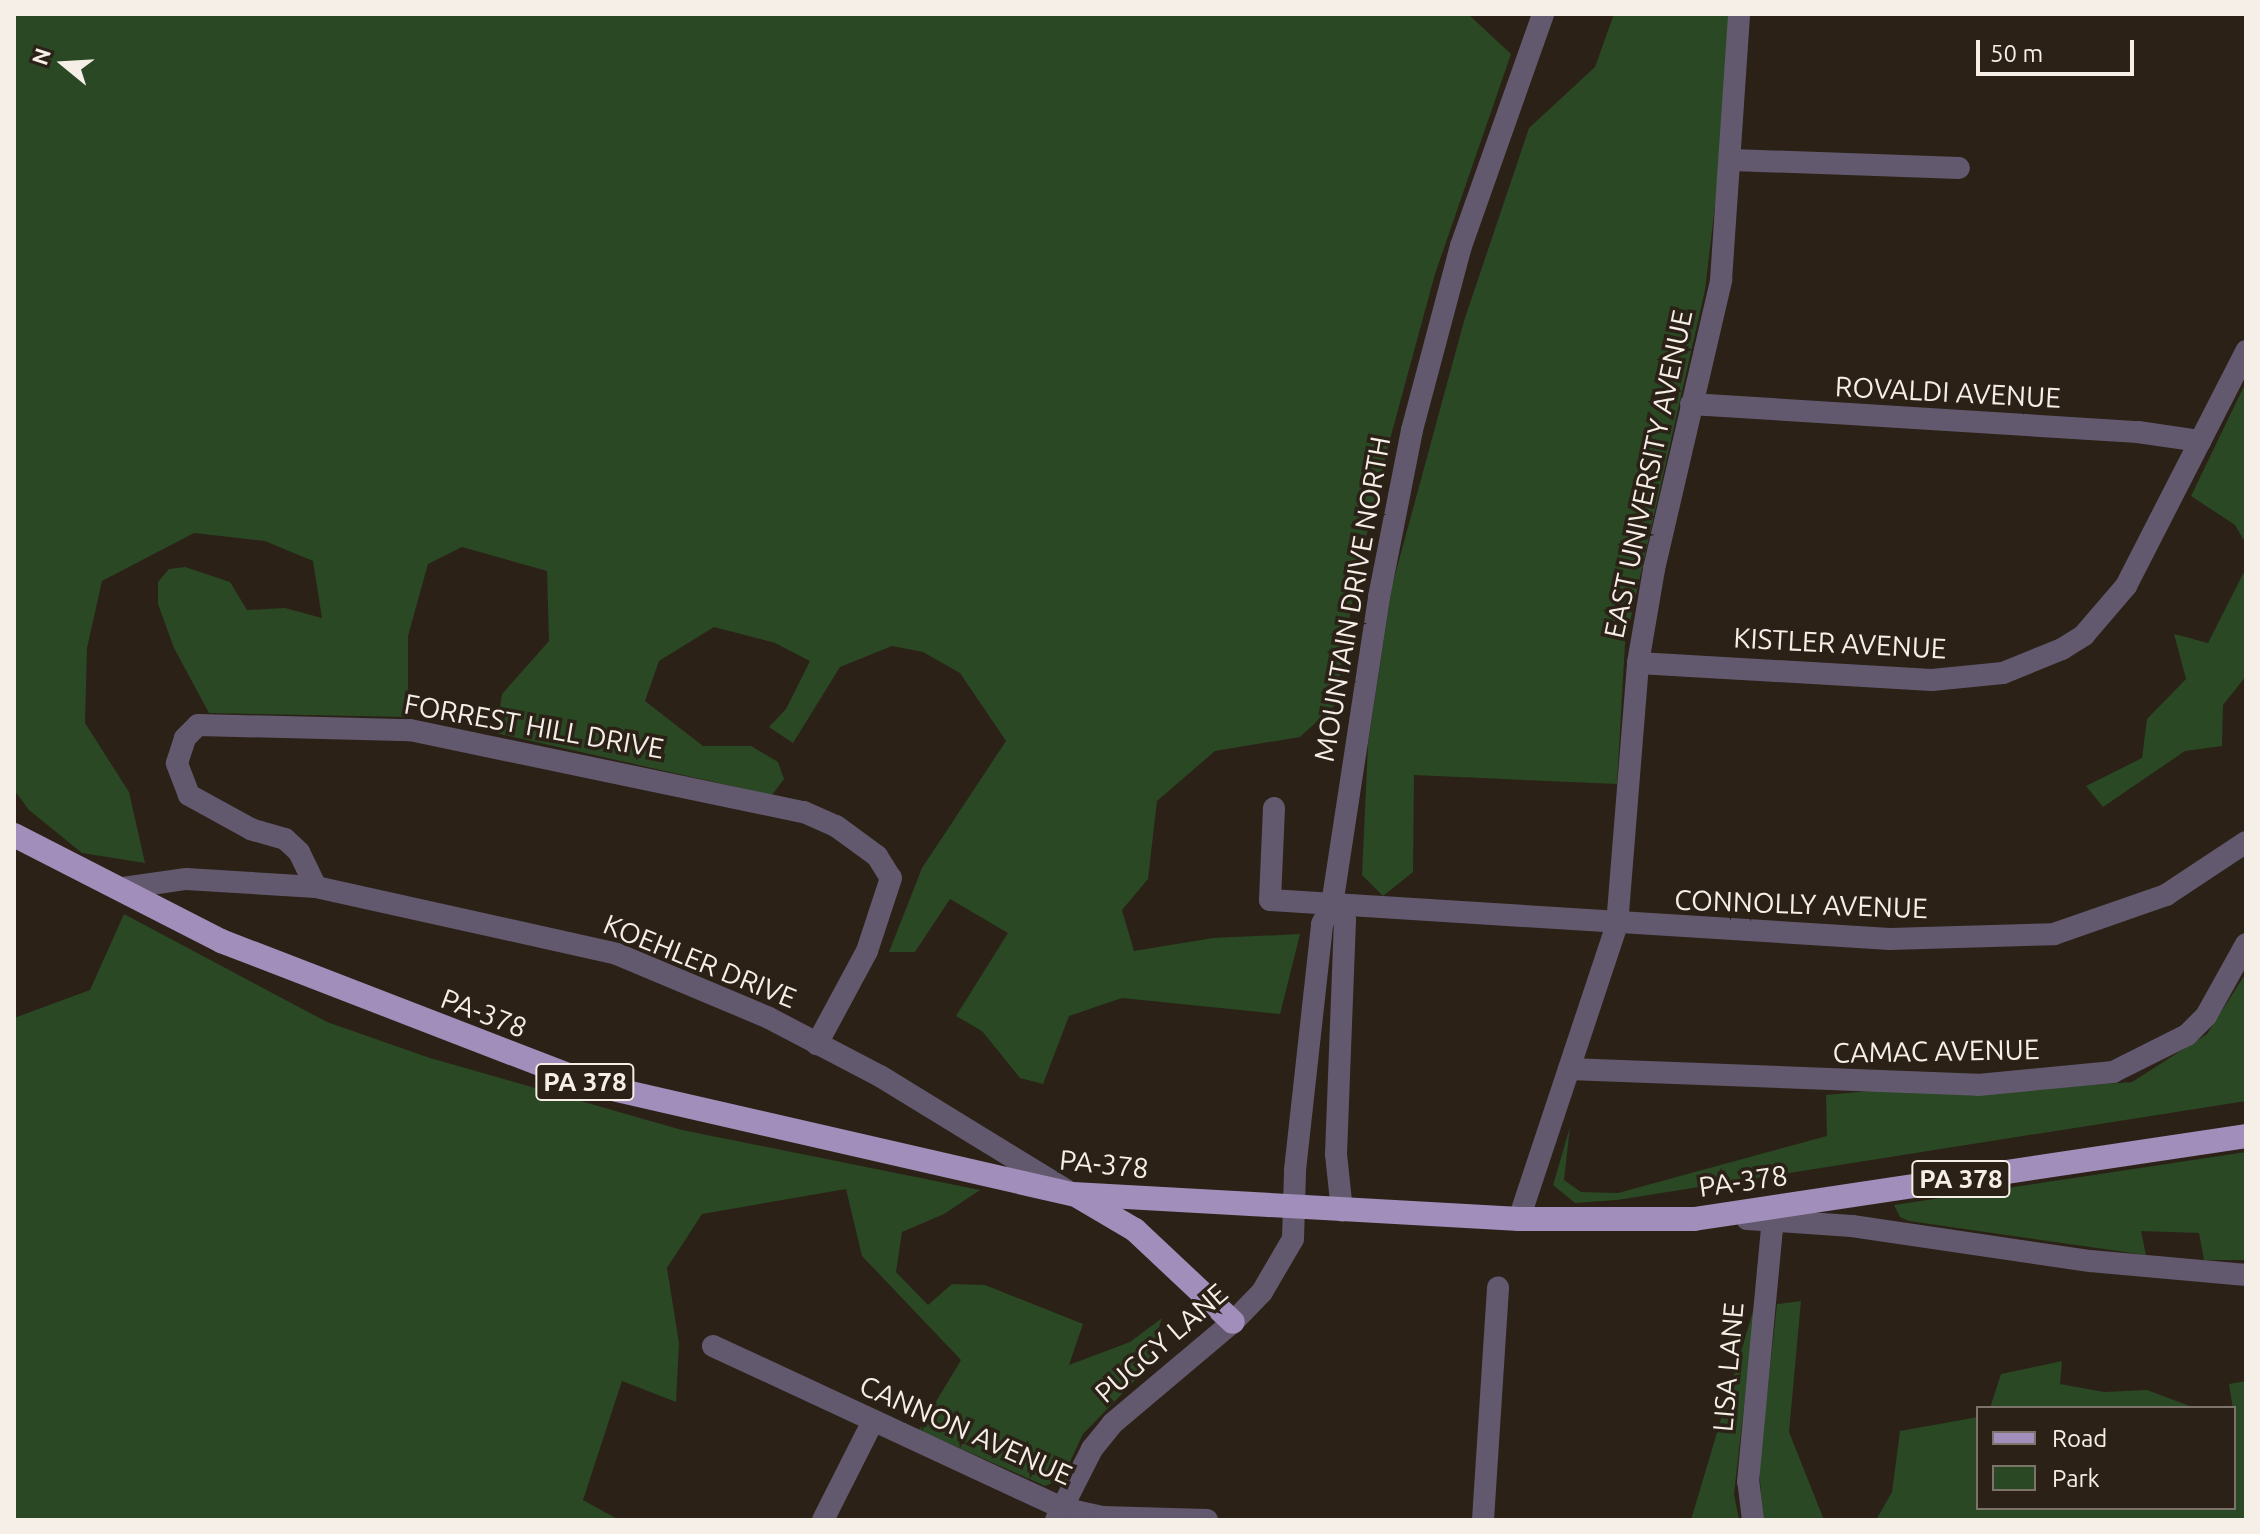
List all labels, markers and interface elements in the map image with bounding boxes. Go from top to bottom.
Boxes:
north arrow [24,24,104,104]
scale bar [1980,24,2138,74]
text: 50 m [1990,40,2043,67]
text: N [26,45,55,68]
street label: EAST UNIVERSITY AVENUE [1597,307,1699,641]
street label: ROVALDI AVENUE [1834,369,2062,415]
street label: MOUNTAIN DRIVE NORTH [1307,434,1397,764]
street label: KISTLER AVENUE [1733,621,1947,665]
street label: FORREST HILL DRIVE [401,687,667,765]
street label: CONNOLLY AVENUE [1674,883,1928,925]
street label: KOEHLER DRIVE [599,907,801,1015]
street label: PA-378 [436,981,532,1045]
street label: CAMAC AVENUE [1832,1032,2040,1070]
road number: PA 378 [535,1060,635,1104]
street label: PA-378 [1058,1143,1150,1185]
road number: PA 378 [1911,1157,2011,1201]
street label: PA-378 [1696,1158,1790,1204]
street label: PUGGY LANE [1088,1276,1234,1410]
street label: LISA LANE [1706,1301,1750,1433]
street label: CANNON AVENUE [854,1368,1078,1492]
legend [1976,1406,2236,1510]
text: Road [2052,1425,2107,1452]
text: Park [2052,1465,2100,1492]

